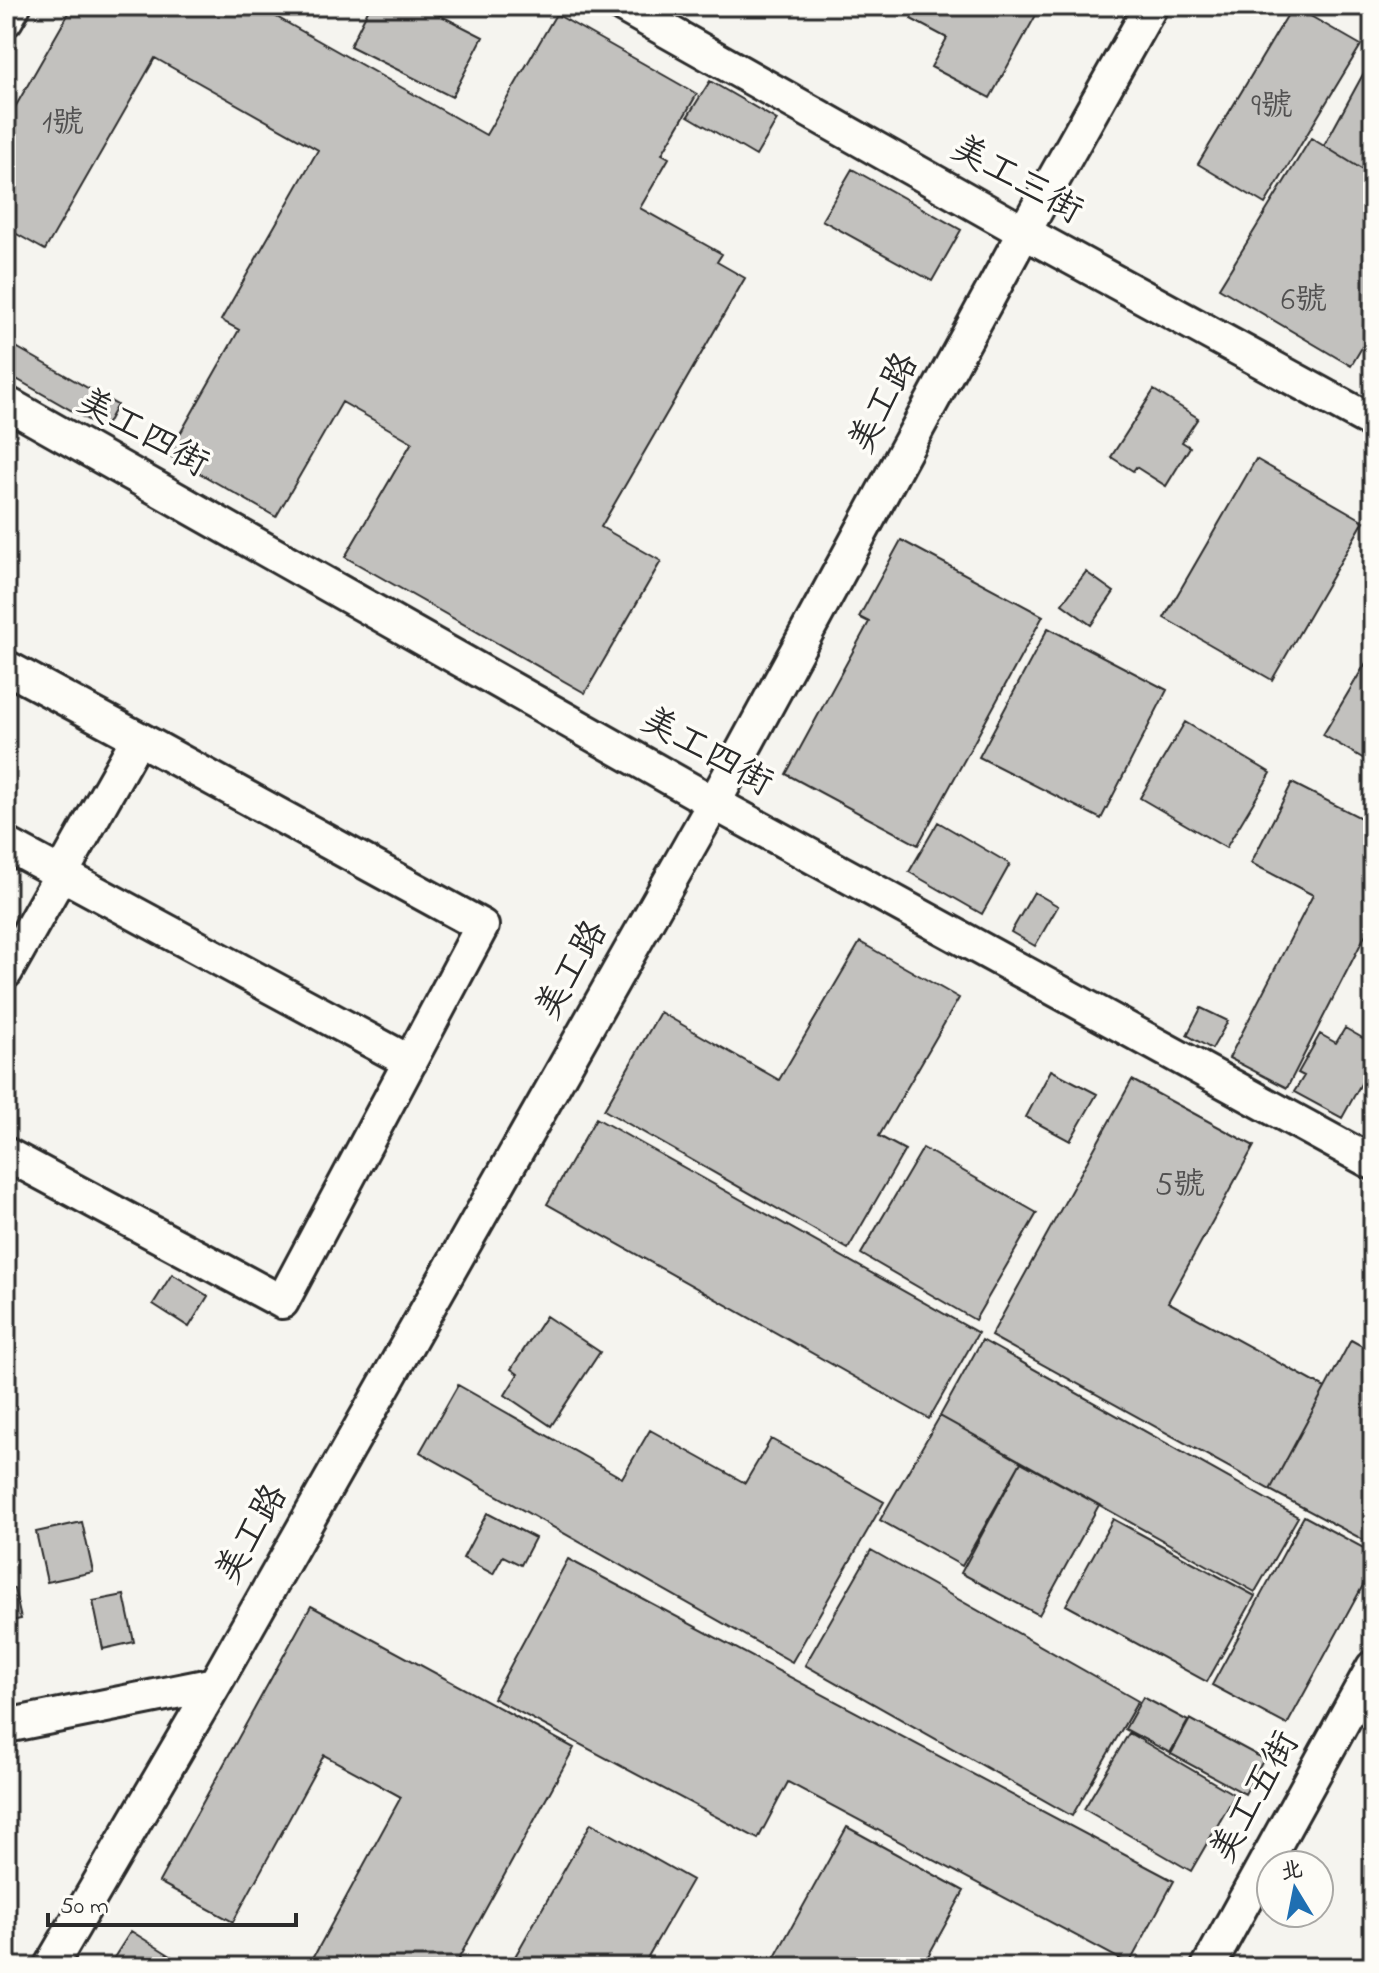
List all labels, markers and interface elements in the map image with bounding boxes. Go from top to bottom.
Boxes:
house number: 9號 [1251,84,1293,131]
house number: 1號 [42,101,84,148]
street label: 美工三街 [940,123,1092,239]
house number: 6號 [1281,278,1327,325]
street label: 美工路 [836,344,934,464]
street label: 美工四街 [66,376,218,492]
street label: 美工四街 [630,695,782,811]
street label: 美工路 [523,911,623,1031]
house number: 5號 [1155,1163,1205,1210]
street label: 美工路 [203,1475,303,1595]
street label: 美工五街 [1198,1722,1314,1874]
north arrow [1255,1849,1335,1929]
text: 北 [1278,1855,1306,1890]
scale bar [48,1877,296,1927]
text: 50 m [60,1890,109,1925]

